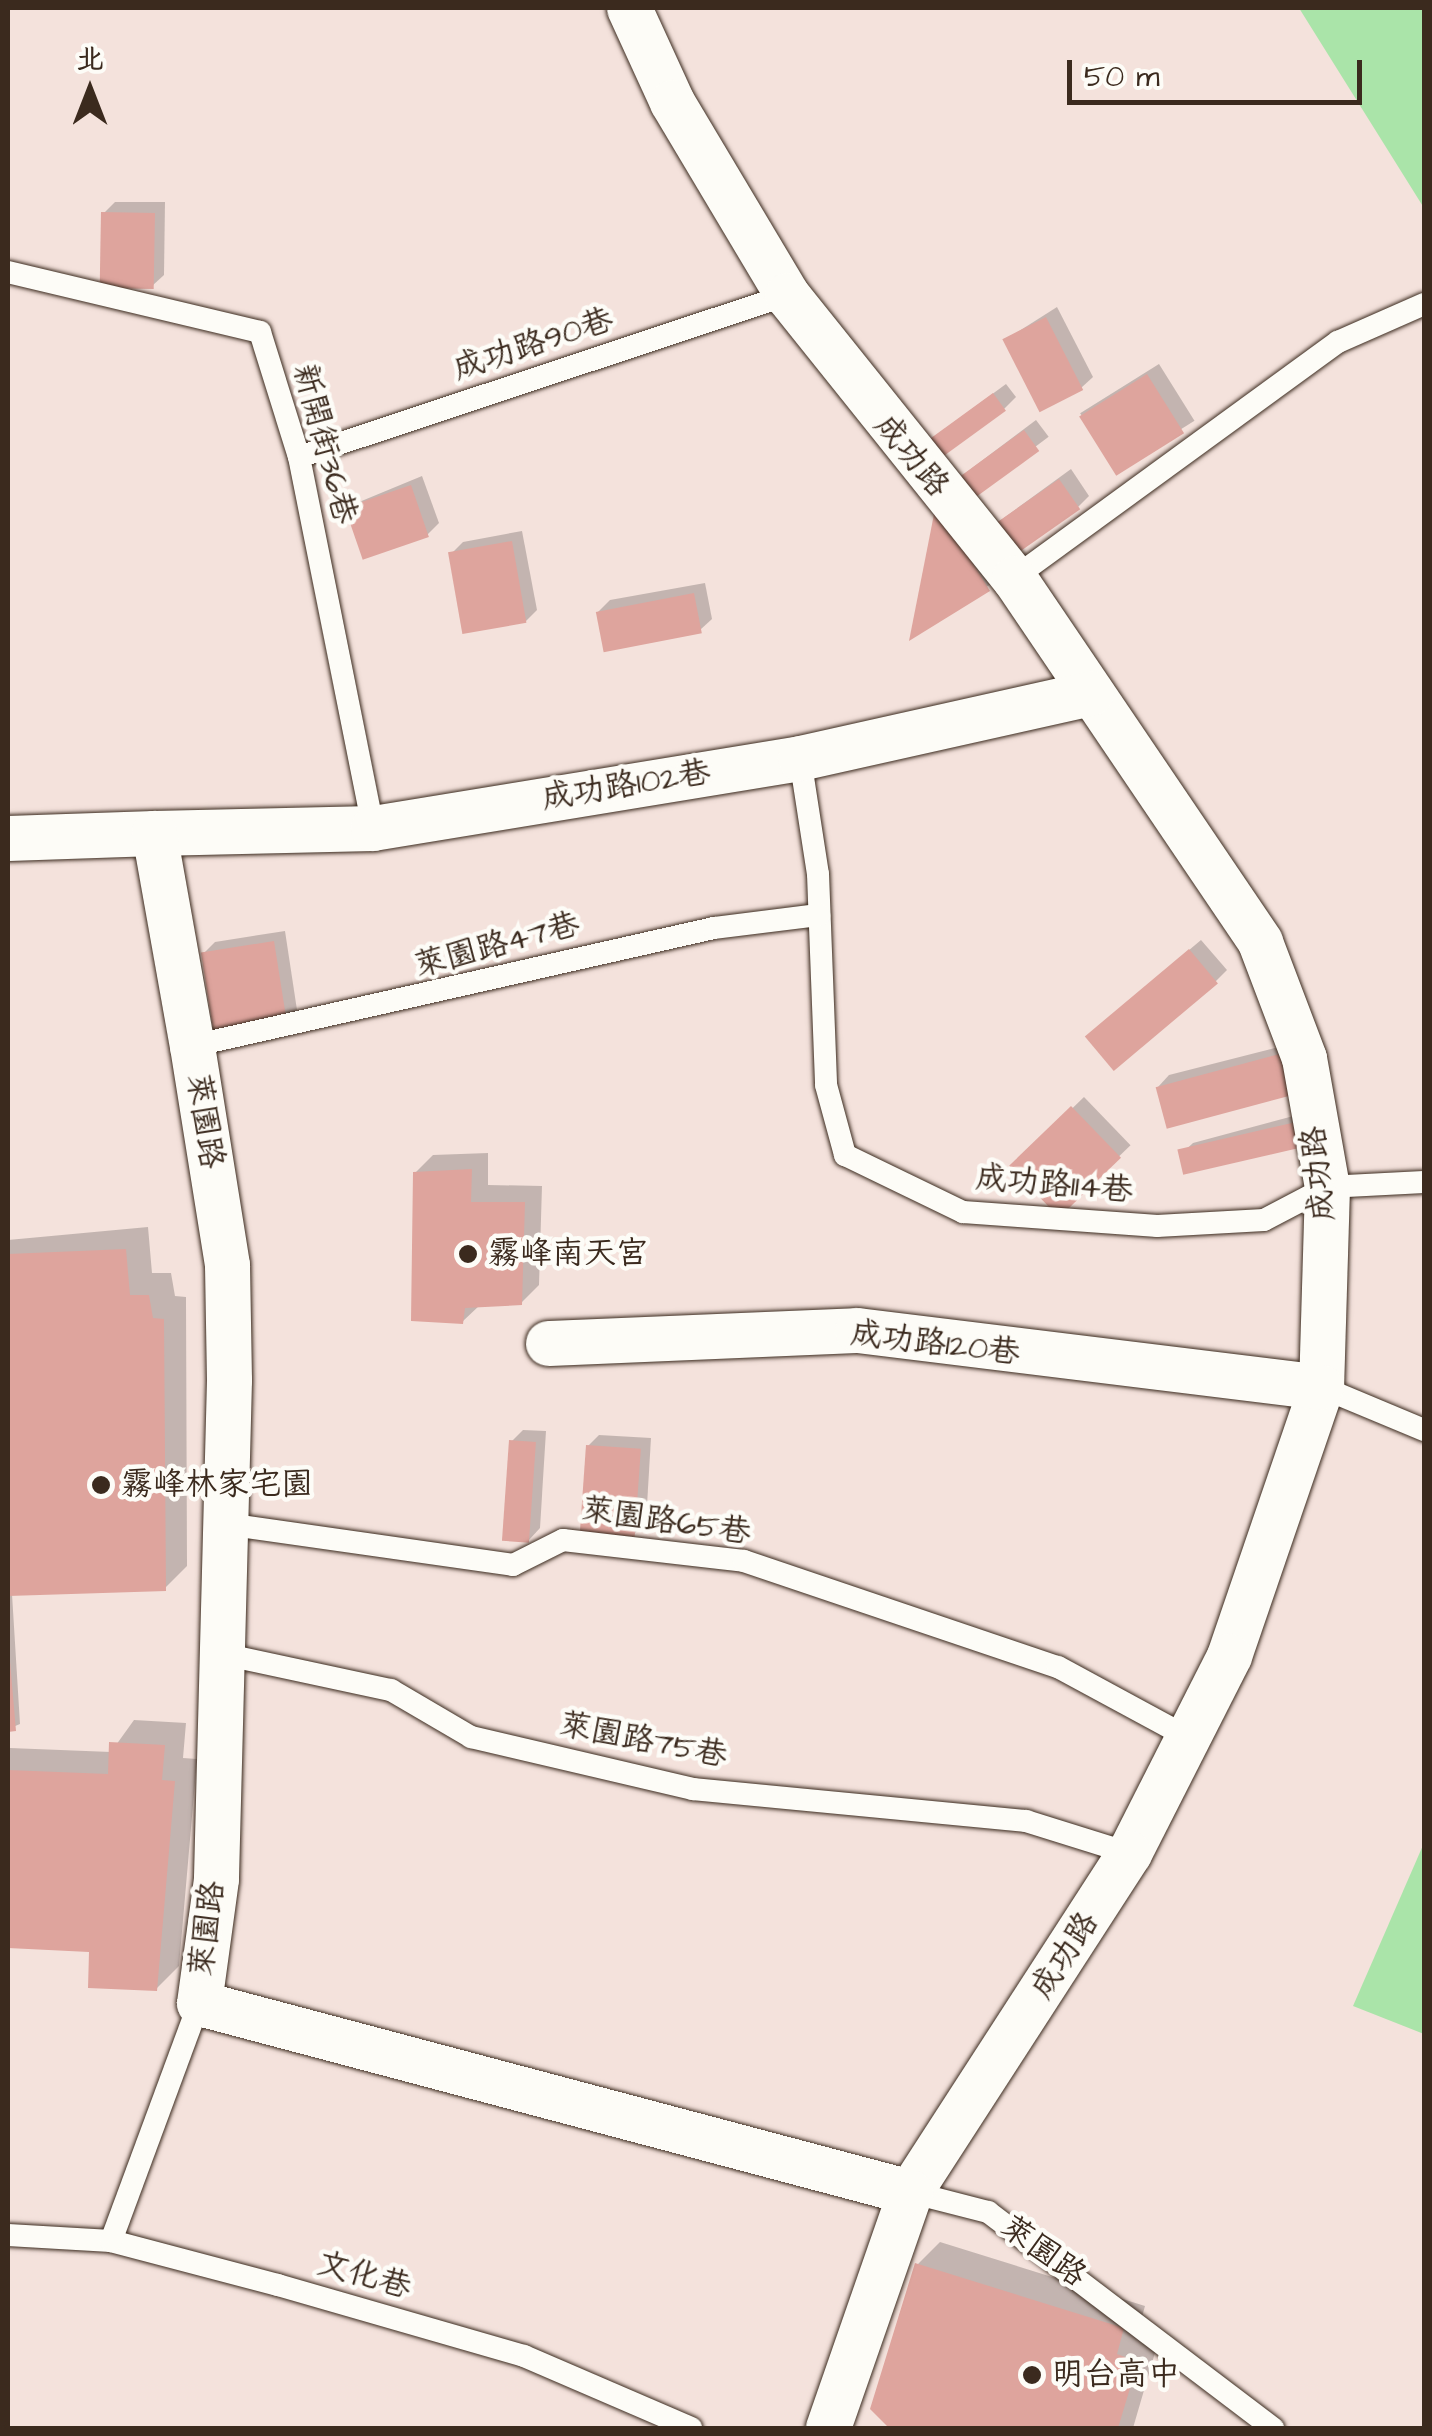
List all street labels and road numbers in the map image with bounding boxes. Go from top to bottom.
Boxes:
street label: 成功路90巷 [448,301,618,389]
street label: 新開街36巷 [284,360,364,528]
street label: 成功路 [865,407,957,505]
street label: 成功路102巷 [539,754,713,818]
street label: 萊園路47巷 [410,906,584,986]
street label: 萊園路 [178,1071,230,1171]
street label: 成功路 [1295,1124,1343,1224]
street label: 成功路114巷 [974,1159,1134,1211]
street label: 成功路120巷 [848,1315,1022,1373]
street label: 萊園路65巷 [579,1491,753,1553]
street label: 萊園路75巷 [556,1706,730,1776]
street label: 萊園路 [183,1879,233,1979]
street label: 成功路 [1023,1905,1107,2007]
street label: 萊園路 [993,2208,1093,2296]
street label: 文化巷 [313,2244,415,2308]

